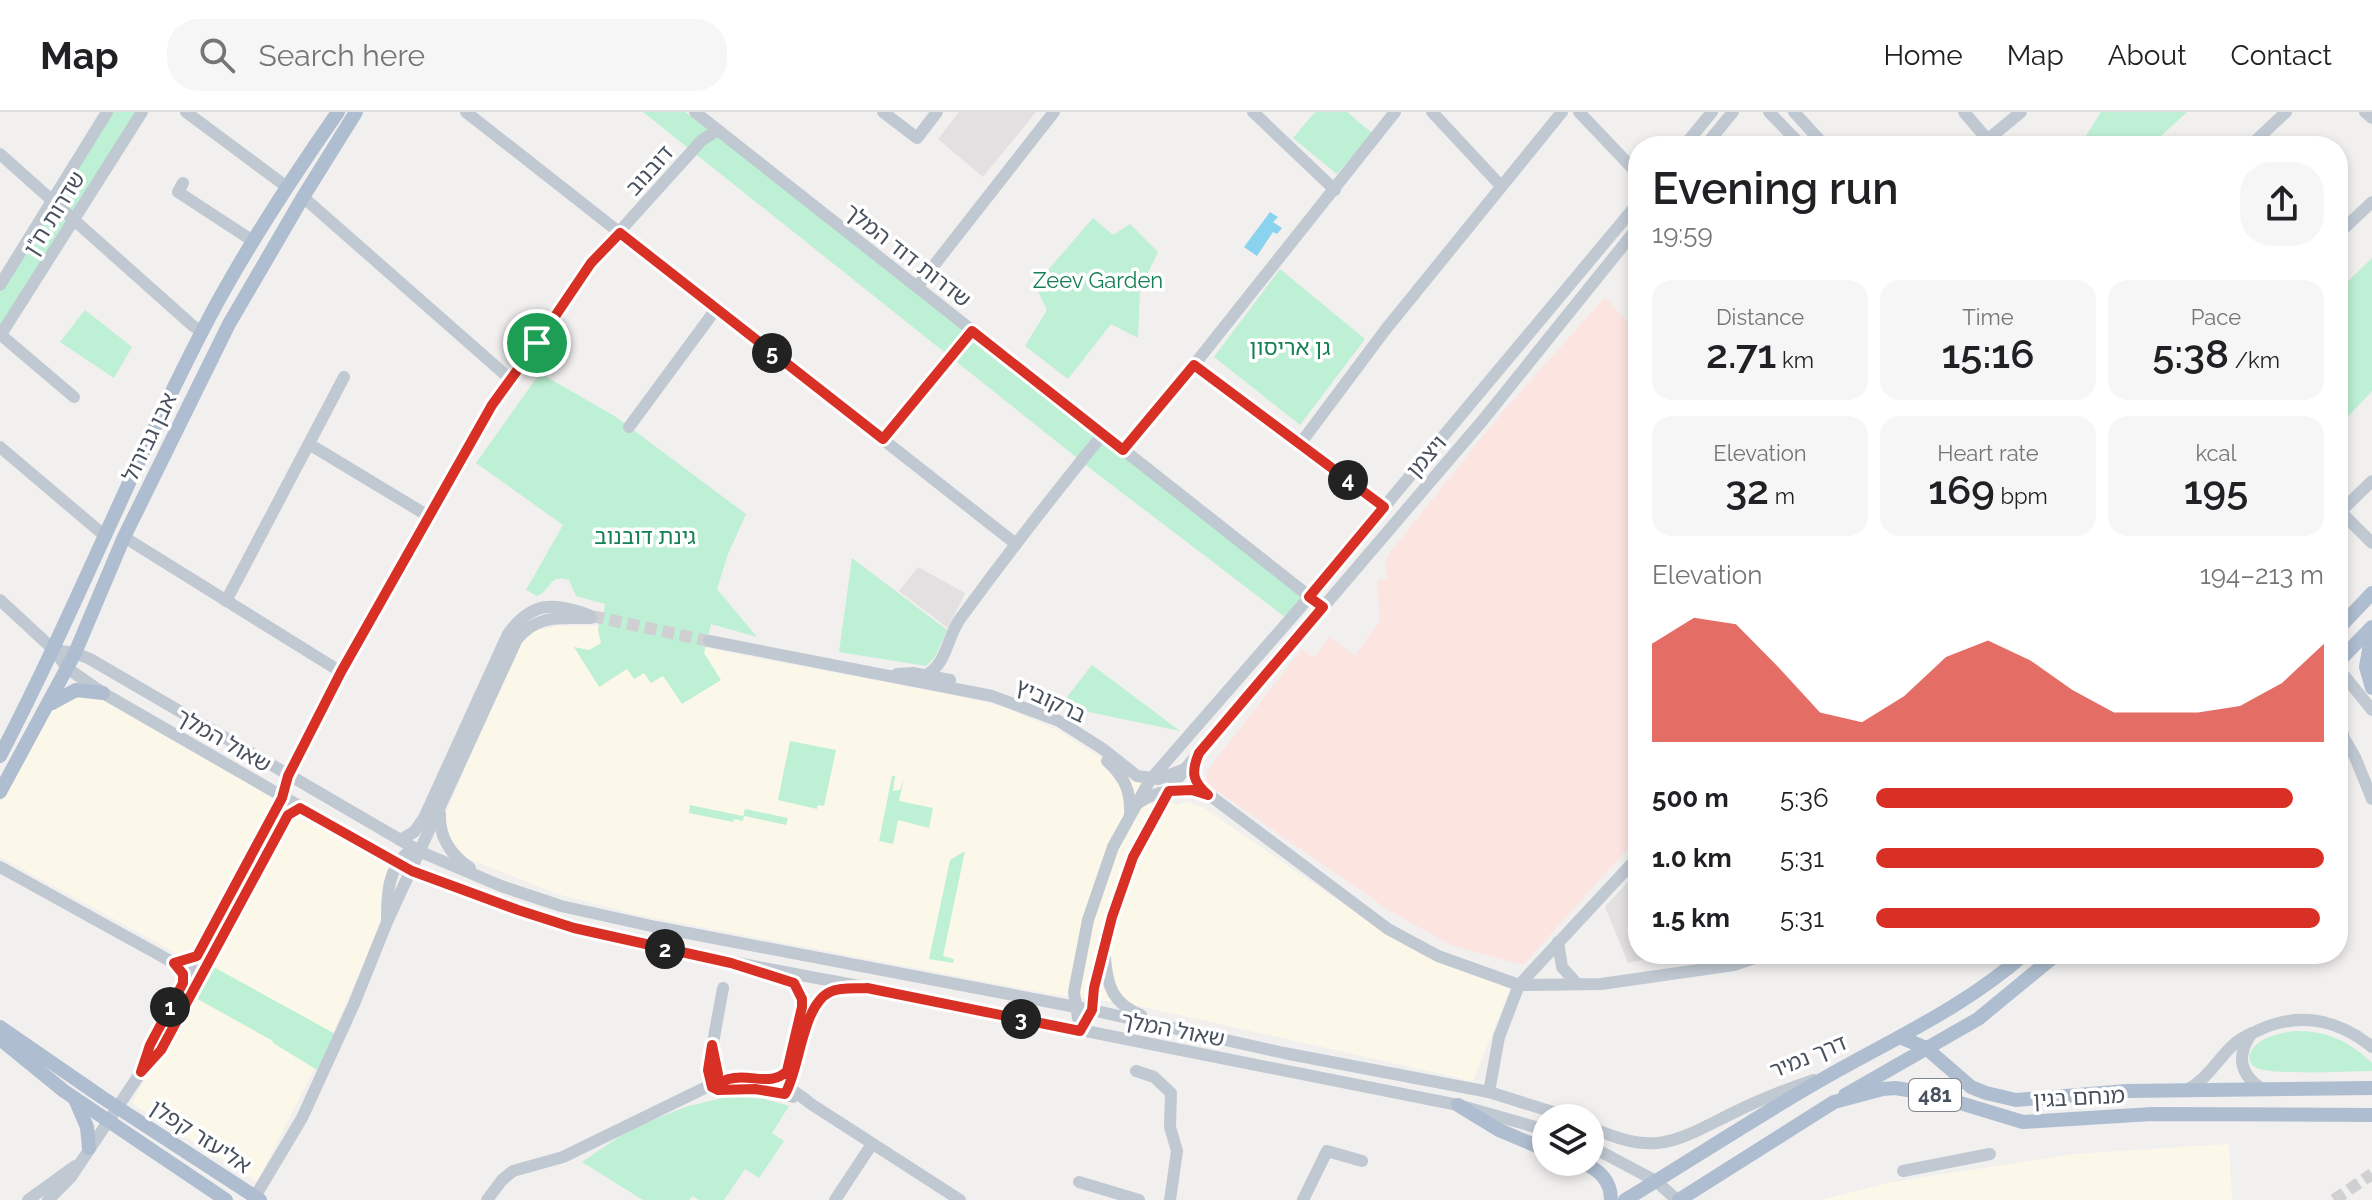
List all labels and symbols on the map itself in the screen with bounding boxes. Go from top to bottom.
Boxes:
street label: דובנוב [620,140,678,200]
street label: שדרות ח"ן [18,166,90,260]
street label: שדרות דוד המלך [840,198,976,312]
park label: Zeev Garden [1033,267,1163,293]
pin [503,309,571,377]
pin: 5 [752,333,792,373]
park label: גן אריסון [1250,334,1330,360]
street label: אבן גבירול [116,388,182,486]
street label: ויצמן [1401,430,1451,482]
pin: 4 [1328,460,1368,500]
park label: גינת דובנוב [594,523,696,549]
street label: ברקוביץ [1012,672,1090,728]
street label: שאול המלך [172,703,276,777]
pin: 2 [645,929,685,969]
pin: 1 [150,987,190,1027]
pin: 3 [1001,999,1041,1039]
street label: שאול המלך [1119,1006,1227,1052]
street label: דרך נמיר [1766,1029,1850,1083]
road number: 481 [1909,1079,1961,1111]
street label: מנחם בגין [2032,1082,2126,1112]
street label: אליעזר קפלן [146,1094,256,1178]

